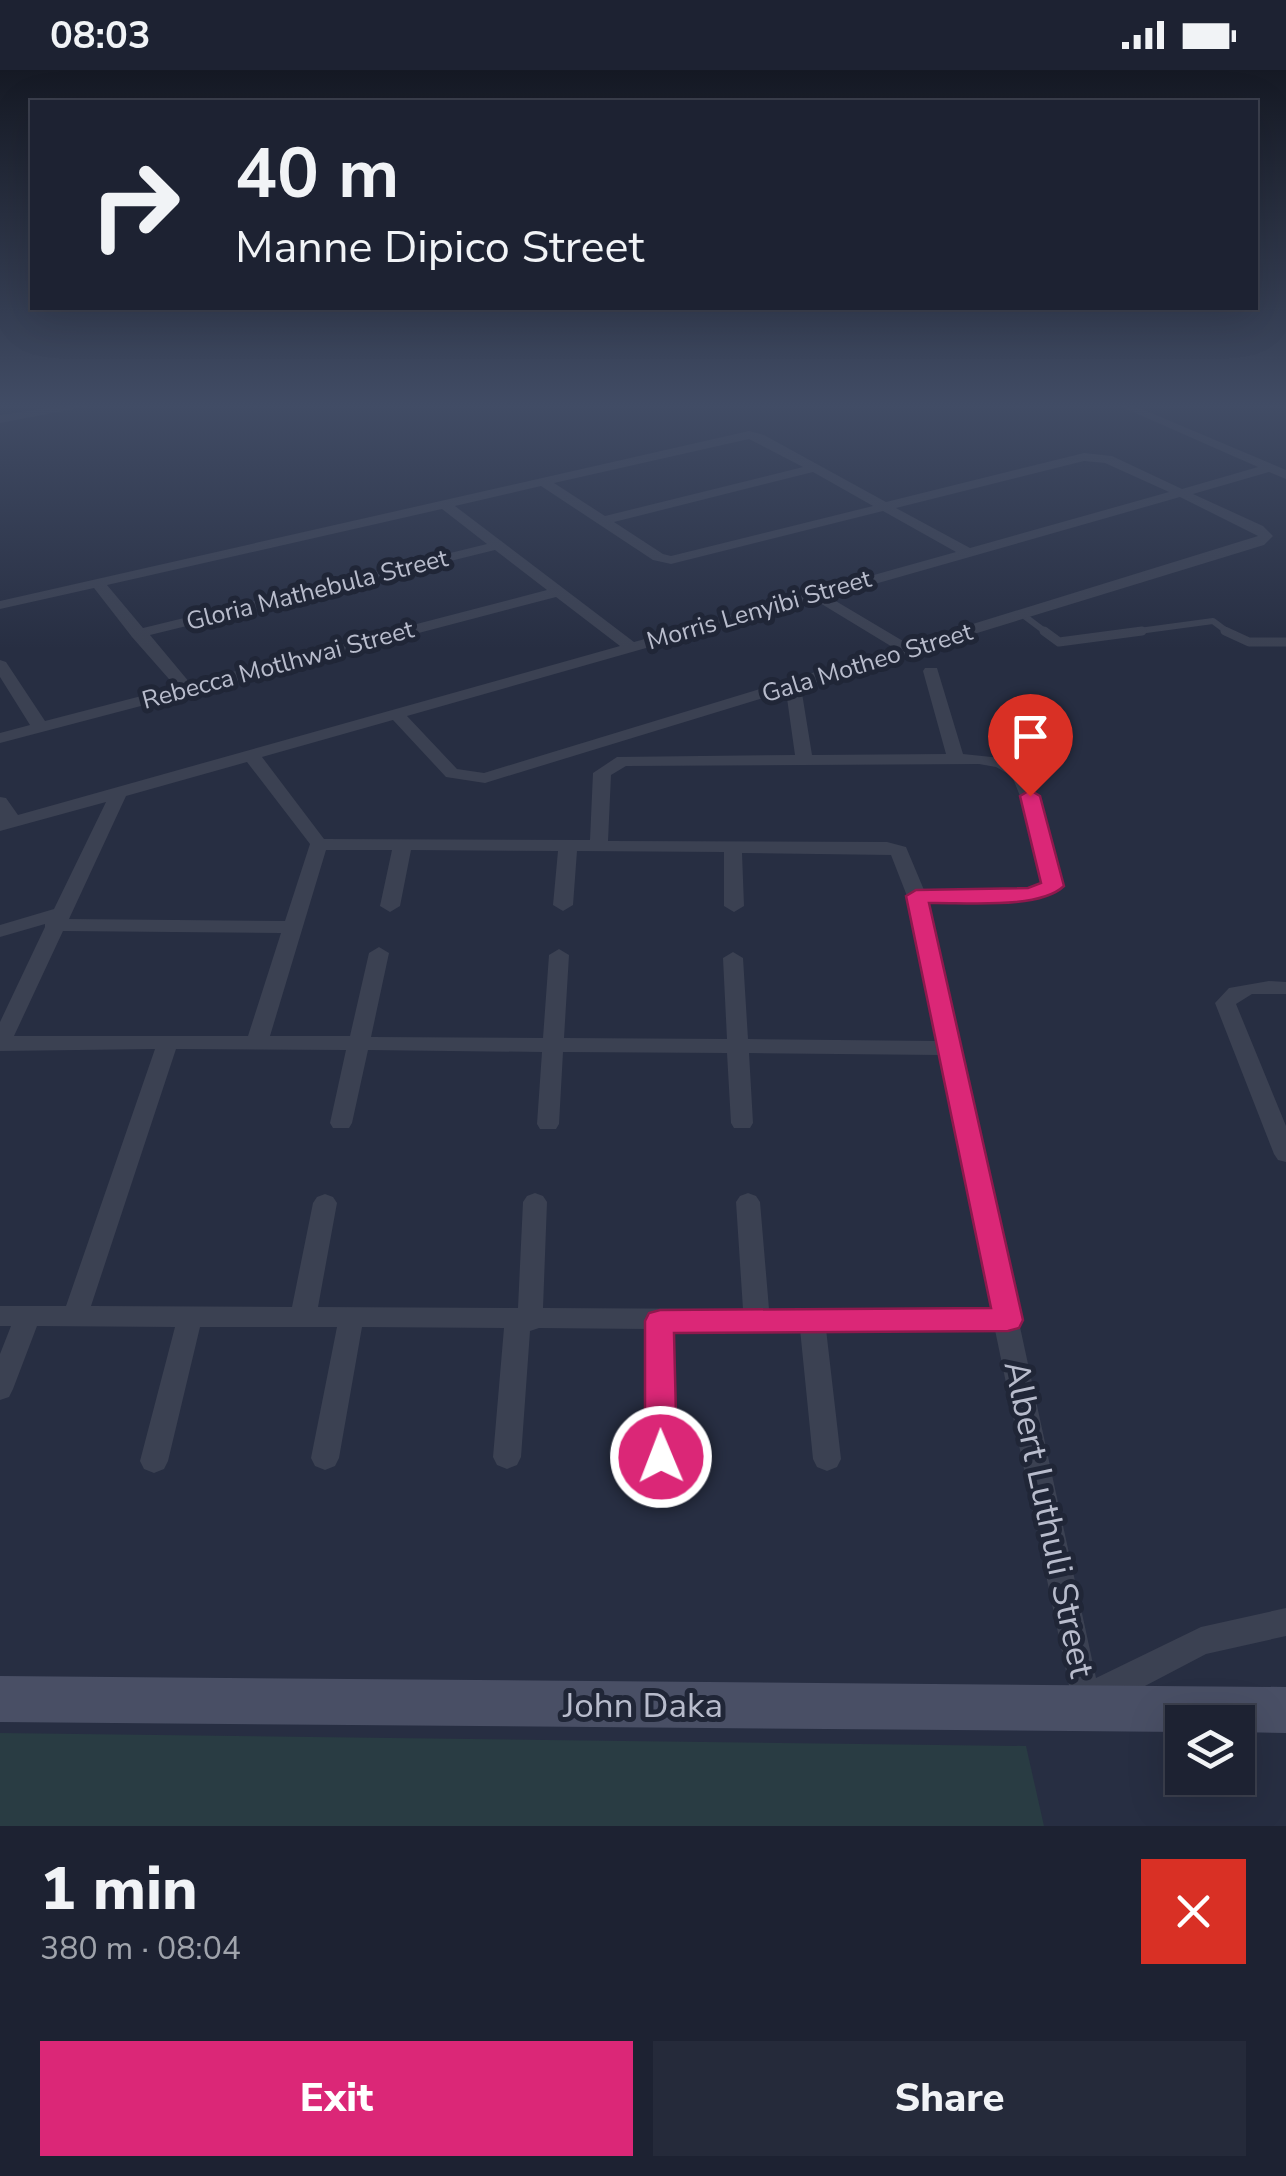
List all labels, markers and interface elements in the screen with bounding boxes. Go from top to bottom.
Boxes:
text: 08:03 [50,10,151,61]
text: 40 m [235,126,399,222]
icon: right [70,140,200,270]
text: Manne Dipico Street [235,217,644,278]
street label: Gloria Mathebula Street [183,541,452,639]
street label: Morris Lenyibi Street [643,562,875,658]
street label: Rebecca Motlhwai Street [138,612,418,718]
street label: Gala Motheo Street [758,615,977,711]
pin [988,694,1073,797]
icon: arrive [1003,709,1058,764]
street label: Albert Luthuli Street [992,1356,1106,1682]
position arrow [609,1405,713,1509]
street label: John Daka [562,1682,723,1729]
map controls [1165,1705,1255,1795]
button: layers [1165,1705,1255,1795]
text: 1 min [40,1848,198,1930]
button: close [1141,1859,1246,1964]
text: 380 m · 08:04 [40,1927,241,1970]
button: Exit [40,2041,633,2156]
button: Share [653,2041,1246,2156]

